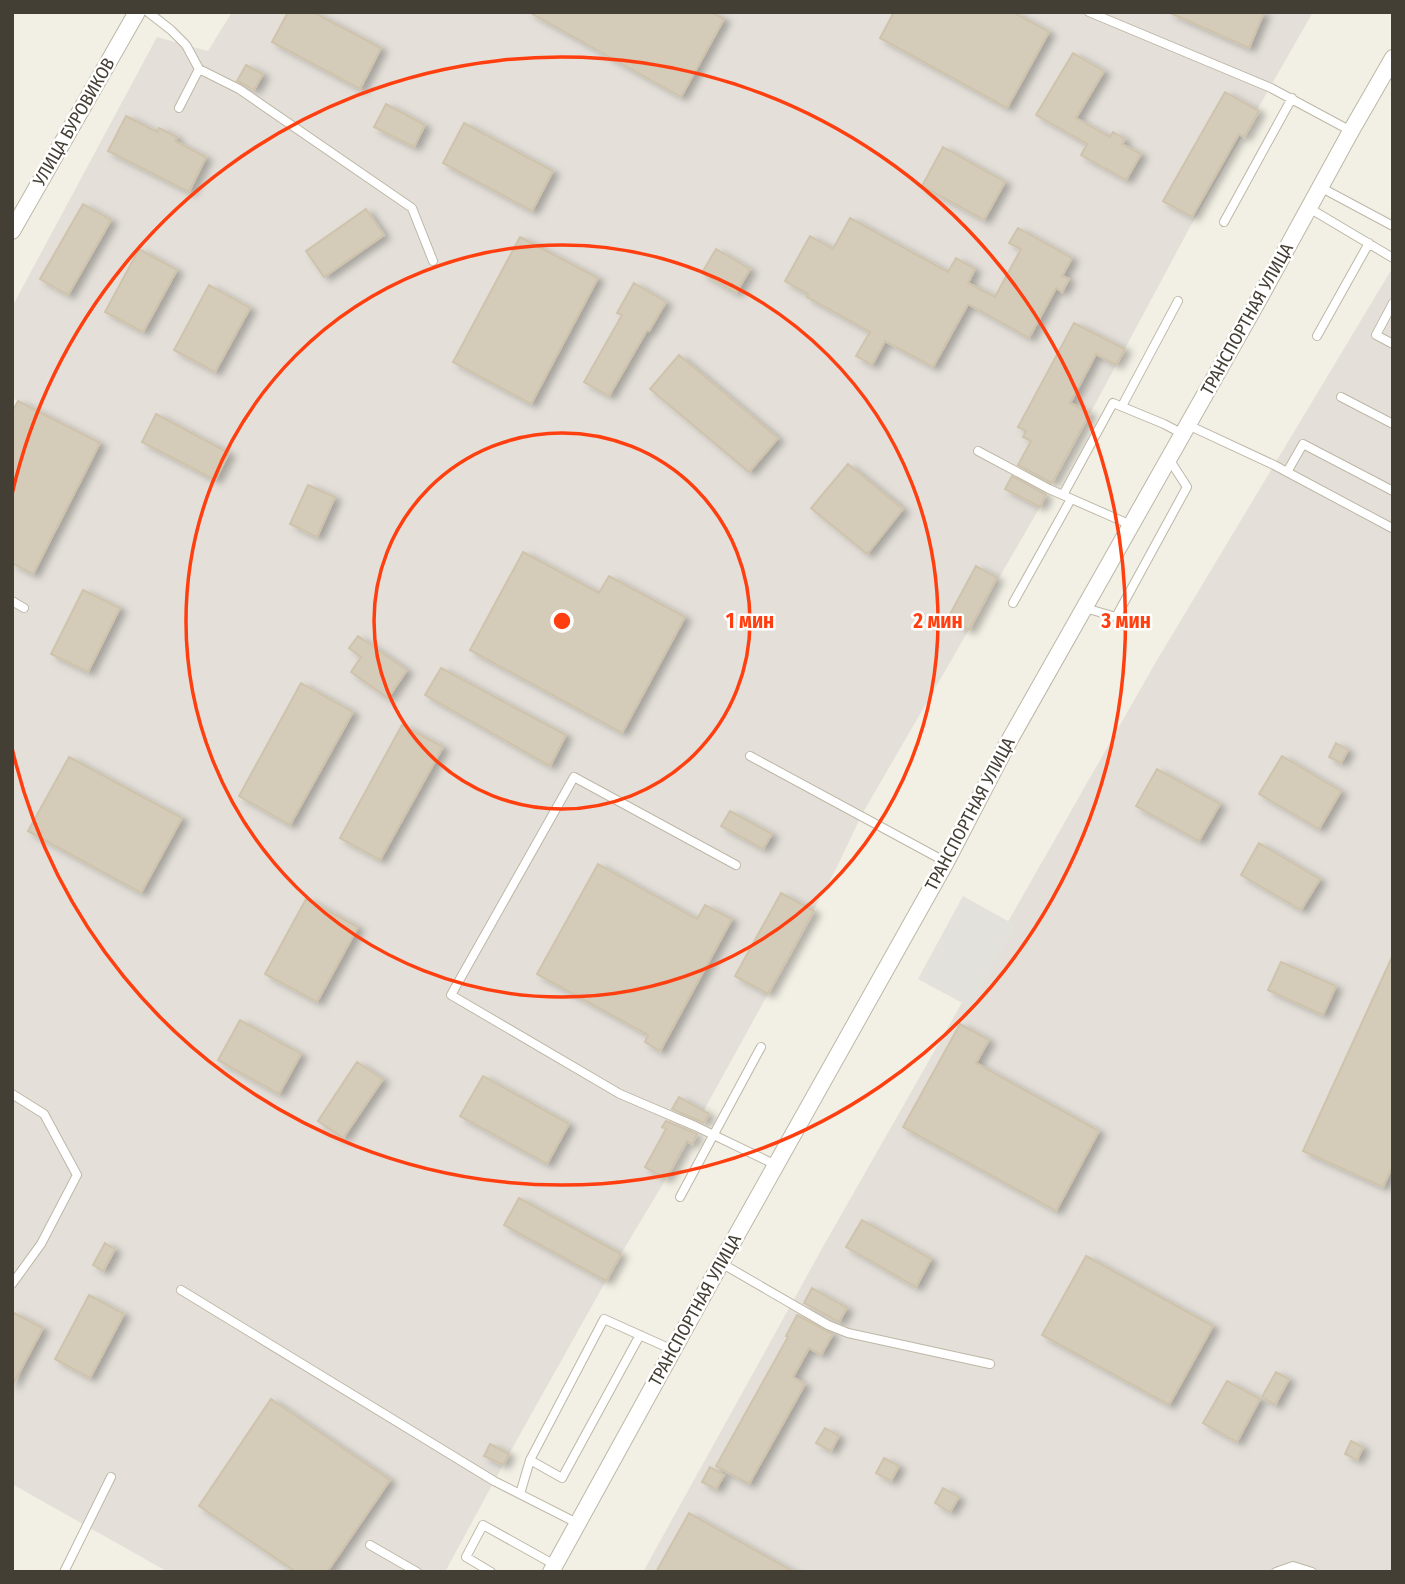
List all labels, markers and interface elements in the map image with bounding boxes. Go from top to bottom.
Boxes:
street label: УЛИЦА БУРОВИКОВ [28,54,120,191]
street label: ТРАНСПОРТНАЯ УЛИЦА [1196,239,1298,399]
text: 1 мин [726,608,774,634]
text: 2 мин [912,608,963,634]
text: 3 мин [1100,608,1151,634]
centre of rings [550,609,574,633]
street label: ТРАНСПОРТНАЯ УЛИЦА [920,733,1020,894]
street label: ТРАНСПОРТНАЯ УЛИЦА [644,1230,746,1390]

